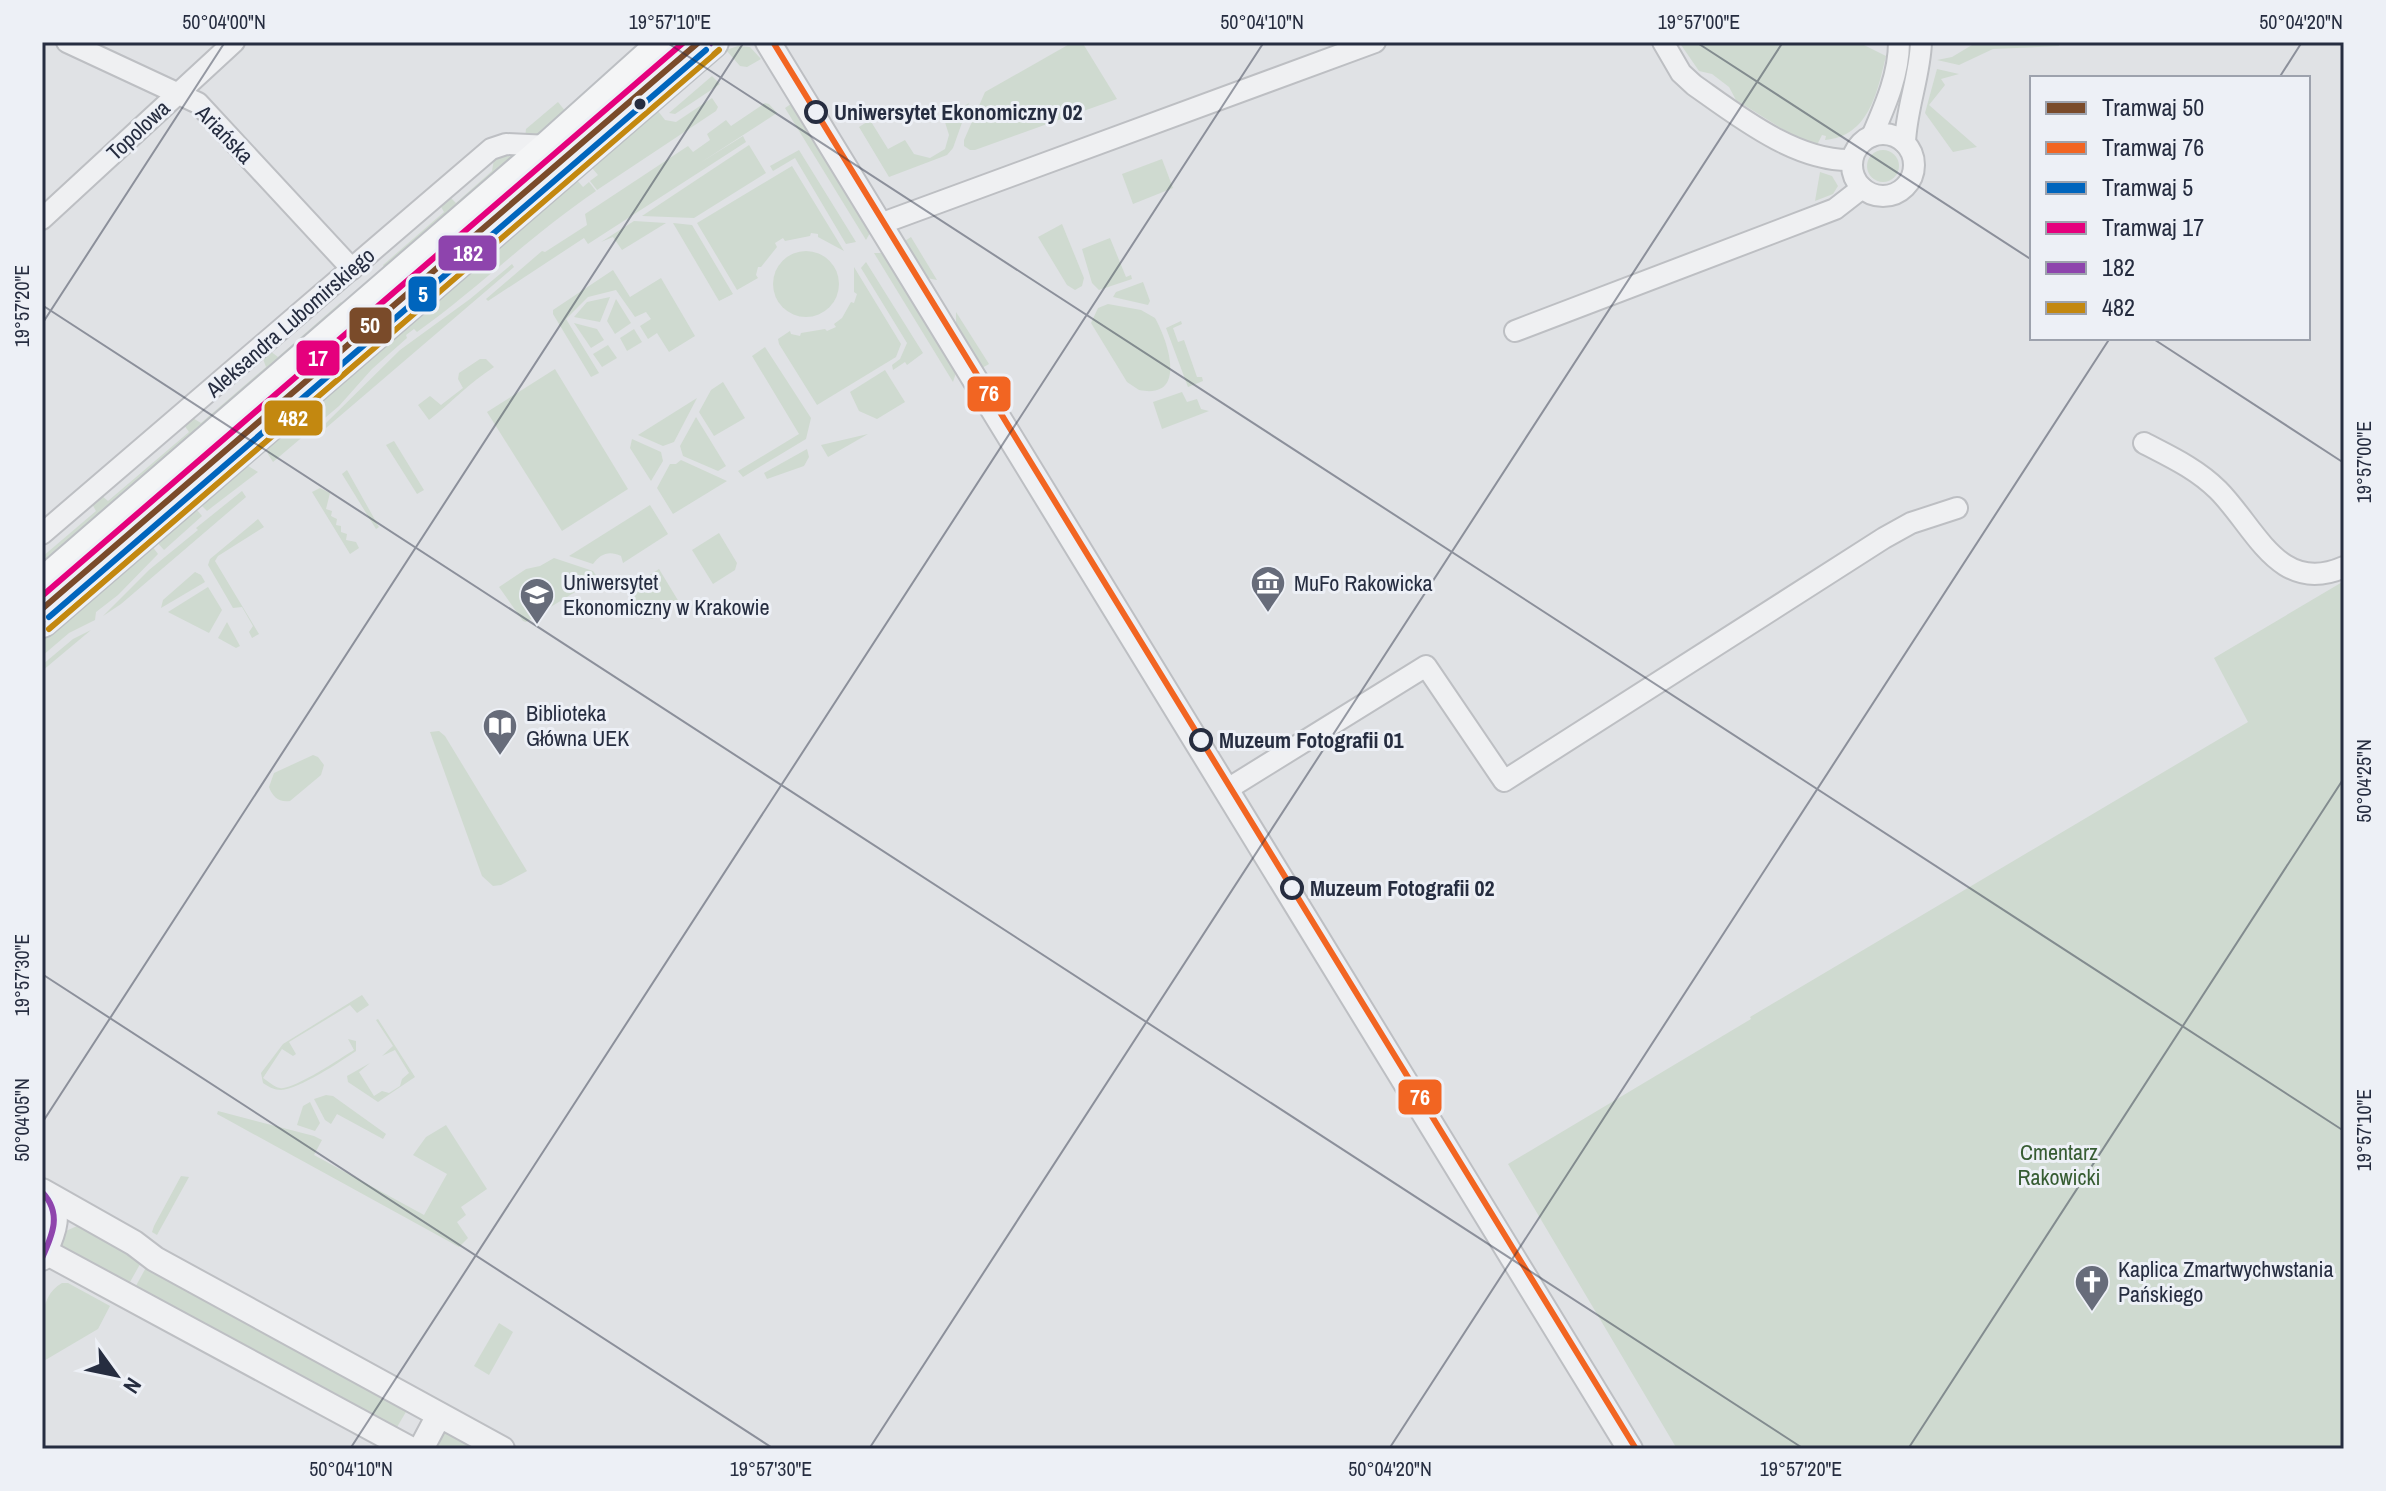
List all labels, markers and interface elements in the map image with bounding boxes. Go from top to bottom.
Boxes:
text: 50°04'00"N [182,8,266,35]
text: 19°57'10"E [629,8,711,35]
text: 50°04'10"N [1220,8,1304,35]
text: 19°57'00"E [1658,8,1740,35]
text: 50°04'20"N [2259,8,2343,35]
legend [2030,76,2310,340]
text: Tramwaj 50 [2102,91,2204,123]
street label: Topolowa [100,93,176,167]
unlabelled marker [632,96,648,112]
street label: Ariańska [189,97,261,170]
place label: Uniwersytet Ekonomiczny 02 [834,97,1083,127]
marker: Uniwersytet Ekonomiczny 02 [805,101,827,123]
text: Tramwaj 76 [2102,131,2204,163]
text: Tramwaj 5 [2102,171,2193,203]
text: Tramwaj 17 [2102,211,2204,243]
line badge: 182 [437,234,498,272]
text: 182 [453,238,483,268]
street label: Aleksandra Lubomirskiego [198,240,381,404]
text: 182 [2102,251,2135,283]
text: 19°57'20"E [8,265,35,347]
line badge: 5 [407,275,438,313]
text: 5 [418,279,428,309]
text: 482 [2102,291,2135,323]
line badge: 50 [348,306,393,345]
text: 50 [360,310,380,340]
line badge: 17 [295,339,341,377]
text: 17 [308,343,328,373]
line badge: 76 [966,375,1012,413]
text: 76 [979,378,999,408]
line badge: 482 [263,399,324,437]
text: 482 [278,403,308,433]
text: 19°57'00"E [2350,421,2377,503]
museum icon: MuFo Rakowicka [1249,564,1287,614]
place label: Uniwersytet Ekonomiczny w Krakowie [563,567,770,622]
place label: MuFo Rakowicka [1294,568,1432,598]
school or university icon: Uniwersytet Ekonomiczny w Krakowie [518,576,556,626]
place label: Biblioteka Główna UEK [526,698,629,753]
library icon: Biblioteka Główna UEK [481,707,519,757]
place label: Muzeum Fotografii 01 [1219,725,1405,755]
marker: Muzeum Fotografii 01 [1190,729,1212,751]
text: 50°04'25"N [2350,739,2377,823]
place label: Muzeum Fotografii 02 [1310,873,1495,903]
marker: Muzeum Fotografii 02 [1281,877,1303,899]
text: 19°57'30"E [8,934,35,1016]
text: 50°04'05"N [8,1078,35,1162]
line badge: 76 [1397,1078,1443,1116]
text: 76 [1410,1082,1430,1112]
text: 19°57'10"E [2350,1089,2377,1171]
park label: Cmentarz Rakowicki [2017,1137,2101,1192]
place label: Kaplica Zmartwychwstania Pańskiego [2118,1254,2334,1309]
church icon: Kaplica Zmartwychwstania Pańskiego [2073,1263,2111,1313]
north arrow [76,1335,156,1415]
text: N [117,1372,149,1400]
text: 50°04'10"N [309,1455,393,1482]
text: 19°57'30"E [730,1455,812,1482]
text: 50°04'20"N [1348,1455,1432,1482]
text: 19°57'20"E [1760,1455,1842,1482]

